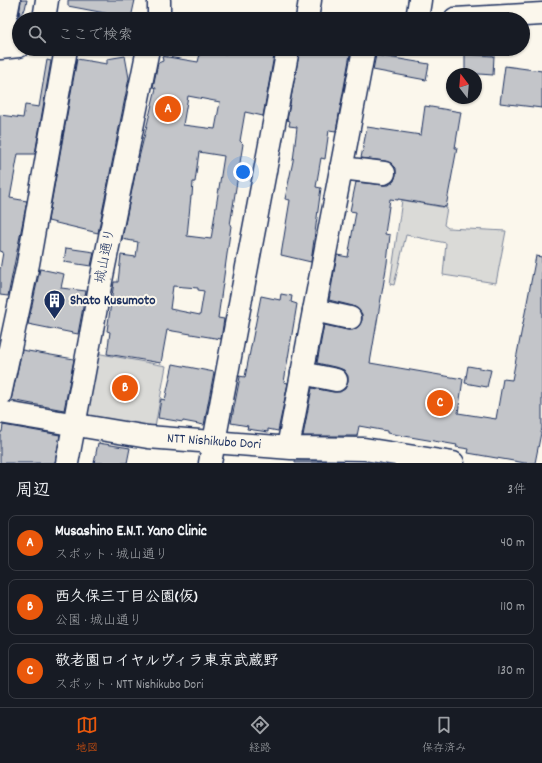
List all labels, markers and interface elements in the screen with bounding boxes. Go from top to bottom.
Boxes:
search box [12,12,530,56]
icon: search [26,23,48,45]
text: ここで検索 [58,25,133,47]
north arrow [446,68,482,104]
pin: A [155,94,181,124]
your location [233,162,253,182]
street label: 城山通り [91,227,121,285]
building icon: Shato Kusumoto [42,288,68,321]
place label: Shato Kusumoto [70,291,155,311]
pin: B [112,373,138,403]
pin: C [427,388,453,418]
street label: NTT Nishikubo Dori [166,429,262,455]
text: 周辺 [16,480,50,504]
text: 3件 [507,481,526,500]
text: Musashino E.N.T. Yano Clinic [55,521,207,543]
text: A [26,534,34,553]
text: 40 m [501,534,525,553]
text: スポット · 城山通り [55,546,168,565]
text: 西久保三丁目公園(仮) [55,587,198,609]
text: B [27,598,33,617]
text: 110 m [500,598,525,617]
text: 公園 · 城山通り [55,612,142,631]
text: 敬老園ロイヤルヴィラ東京武蔵野 [55,651,278,673]
text: C [27,662,33,681]
text: 130 m [497,662,525,681]
text: スポット · NTT Nishikubo Dori [55,676,203,695]
tab: 地図 [76,714,98,757]
tab: 経路 [249,714,271,757]
tab: 保存済み [422,714,466,757]

